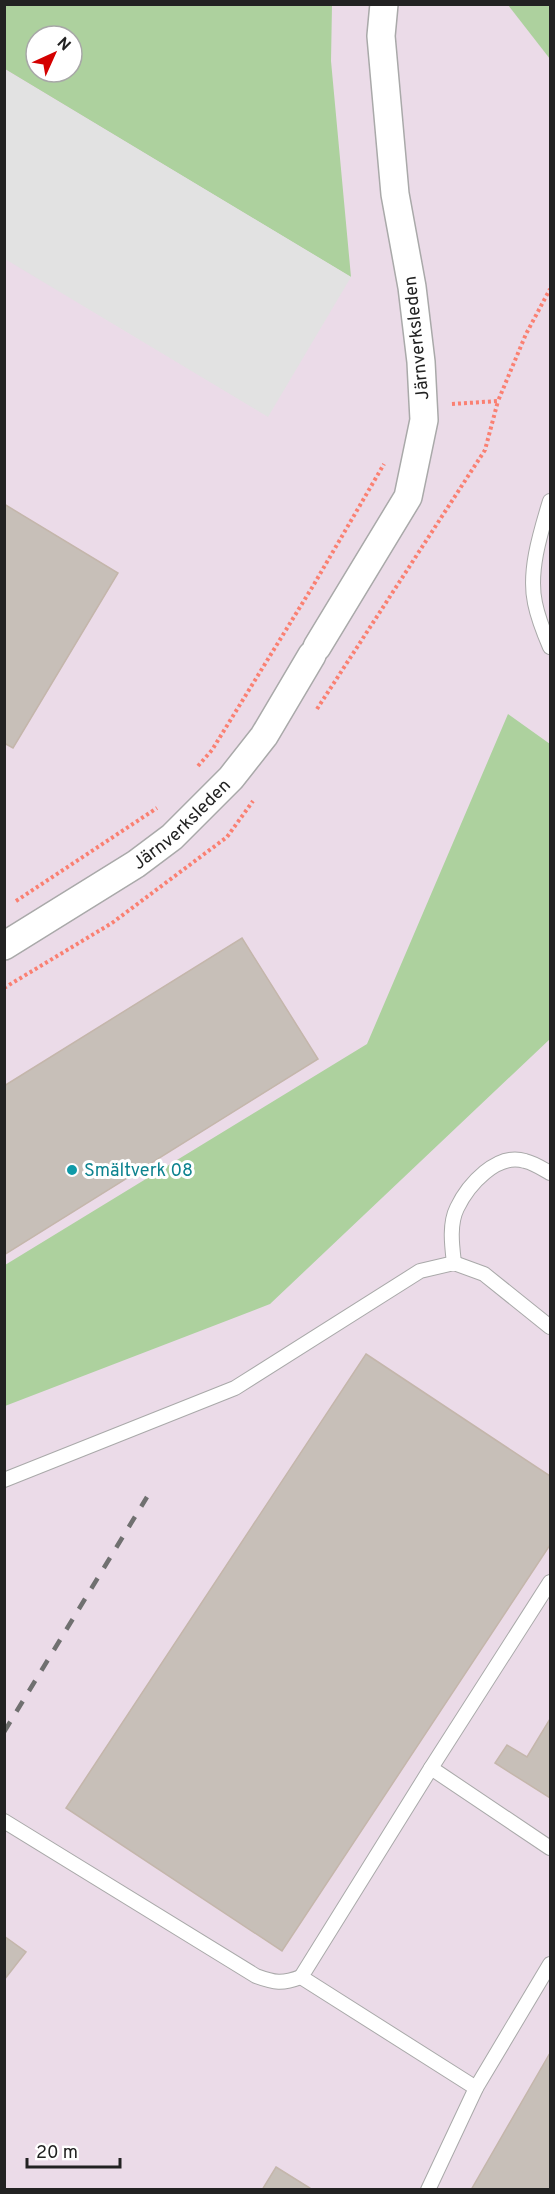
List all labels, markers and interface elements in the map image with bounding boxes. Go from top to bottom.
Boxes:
north arrow [24,24,84,84]
text: N [52,34,74,56]
street label: Järnverksleden [400,275,435,401]
street label: Järnverksleden [129,775,236,875]
place label: Smältverk 08 [84,1160,193,1183]
marker: Smältverk 08 [65,1163,79,1177]
scale bar [27,2131,120,2169]
text: 20 m [36,2142,78,2165]

